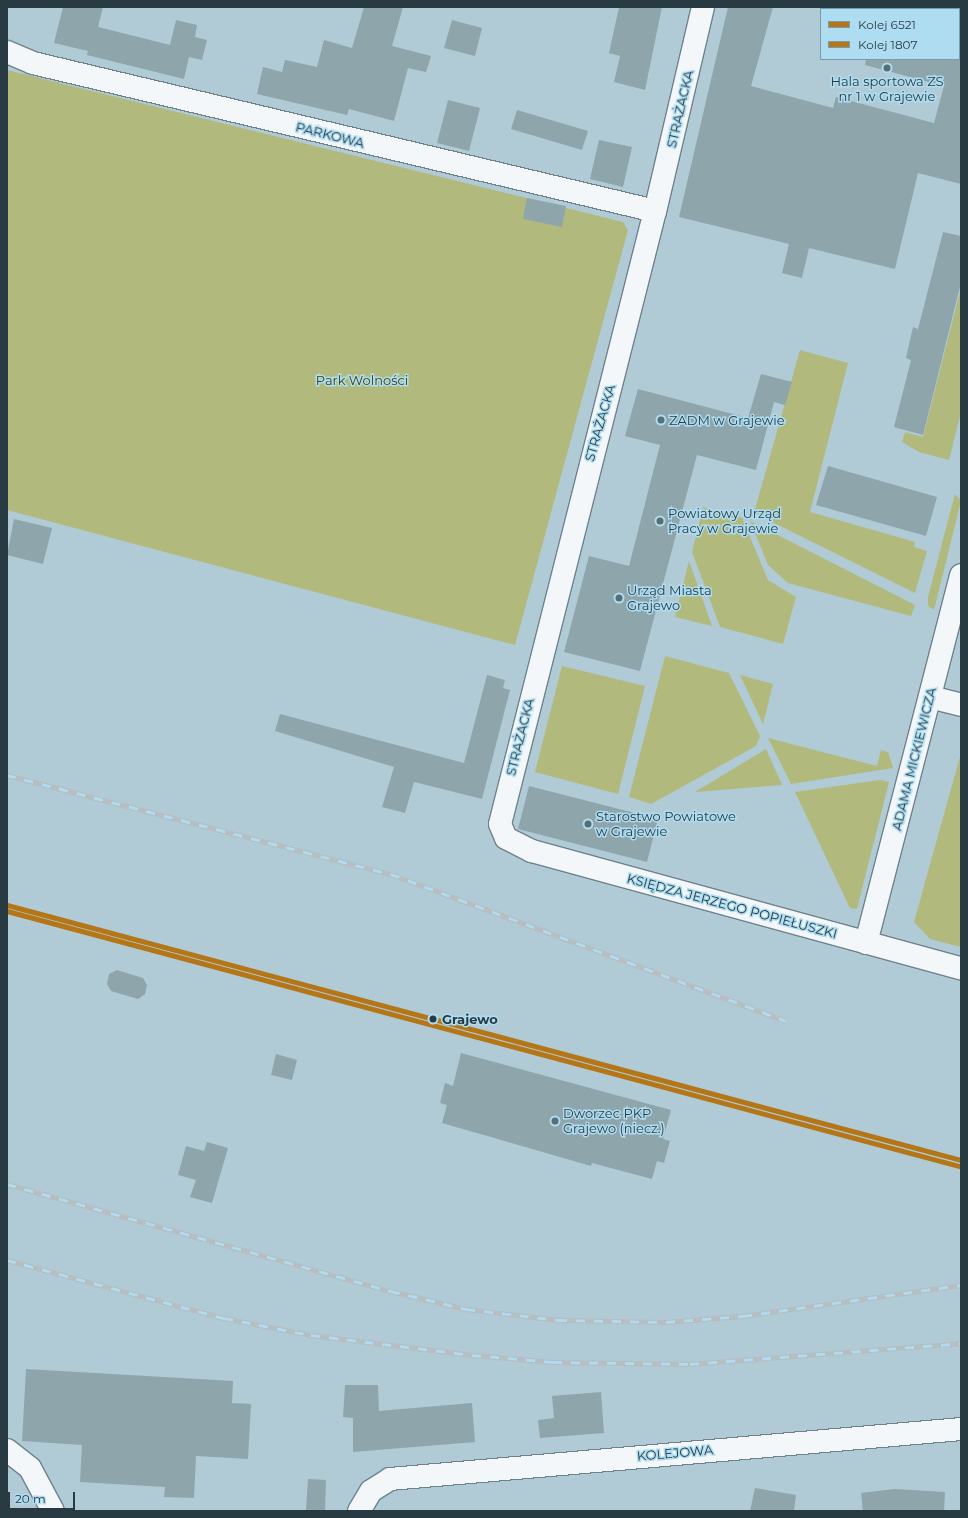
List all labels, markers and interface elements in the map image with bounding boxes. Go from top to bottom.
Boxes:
legend [820,8,960,60]
text: Kolej 6521 [858,17,916,32]
text: Kolej 1807 [858,37,918,52]
marker: Hala sportowa ZS nr 1 w Grajewie [882,63,892,73]
street label: STRAŻACKA [664,69,696,149]
place label: Hala sportowa ZS nr 1 w Grajewie [830,74,944,105]
street label: PARKOWA [294,119,366,151]
park label: Park Wolności [316,372,408,388]
street label: STRAŻACKA [582,383,618,463]
place label: ZADM w Grajewie [669,412,785,428]
marker: ZADM w Grajewie [656,415,666,425]
place label: Powiatowy Urząd Pracy w Grajewie [668,506,781,537]
marker: Powiatowy Urząd Pracy w Grajewie [655,516,665,526]
place label: Urząd Miasta Grajewo [627,583,712,614]
marker: Urząd Miasta Grajewo [614,593,624,603]
street label: ADAMA MICKIEWICZA [889,686,939,832]
street label: STRAŻACKA [503,697,537,777]
place label: Starostwo Powiatowe w Grajewie [596,809,736,840]
marker: Starostwo Powiatowe w Grajewie [583,819,593,829]
street label: KSIĘDZA JERZEGO POPIEŁUSZKI [625,870,839,942]
place label: Grajewo [442,1011,498,1027]
marker: Grajewo [426,1012,440,1026]
place label: Dworzec PKP Grajewo (niecz.) [563,1106,665,1137]
marker: Dworzec PKP Grajewo (niecz.) [550,1116,560,1126]
street label: KOLEJOWA [636,1442,714,1464]
scale bar [10,1484,77,1510]
text: 20 m [15,1491,46,1506]

